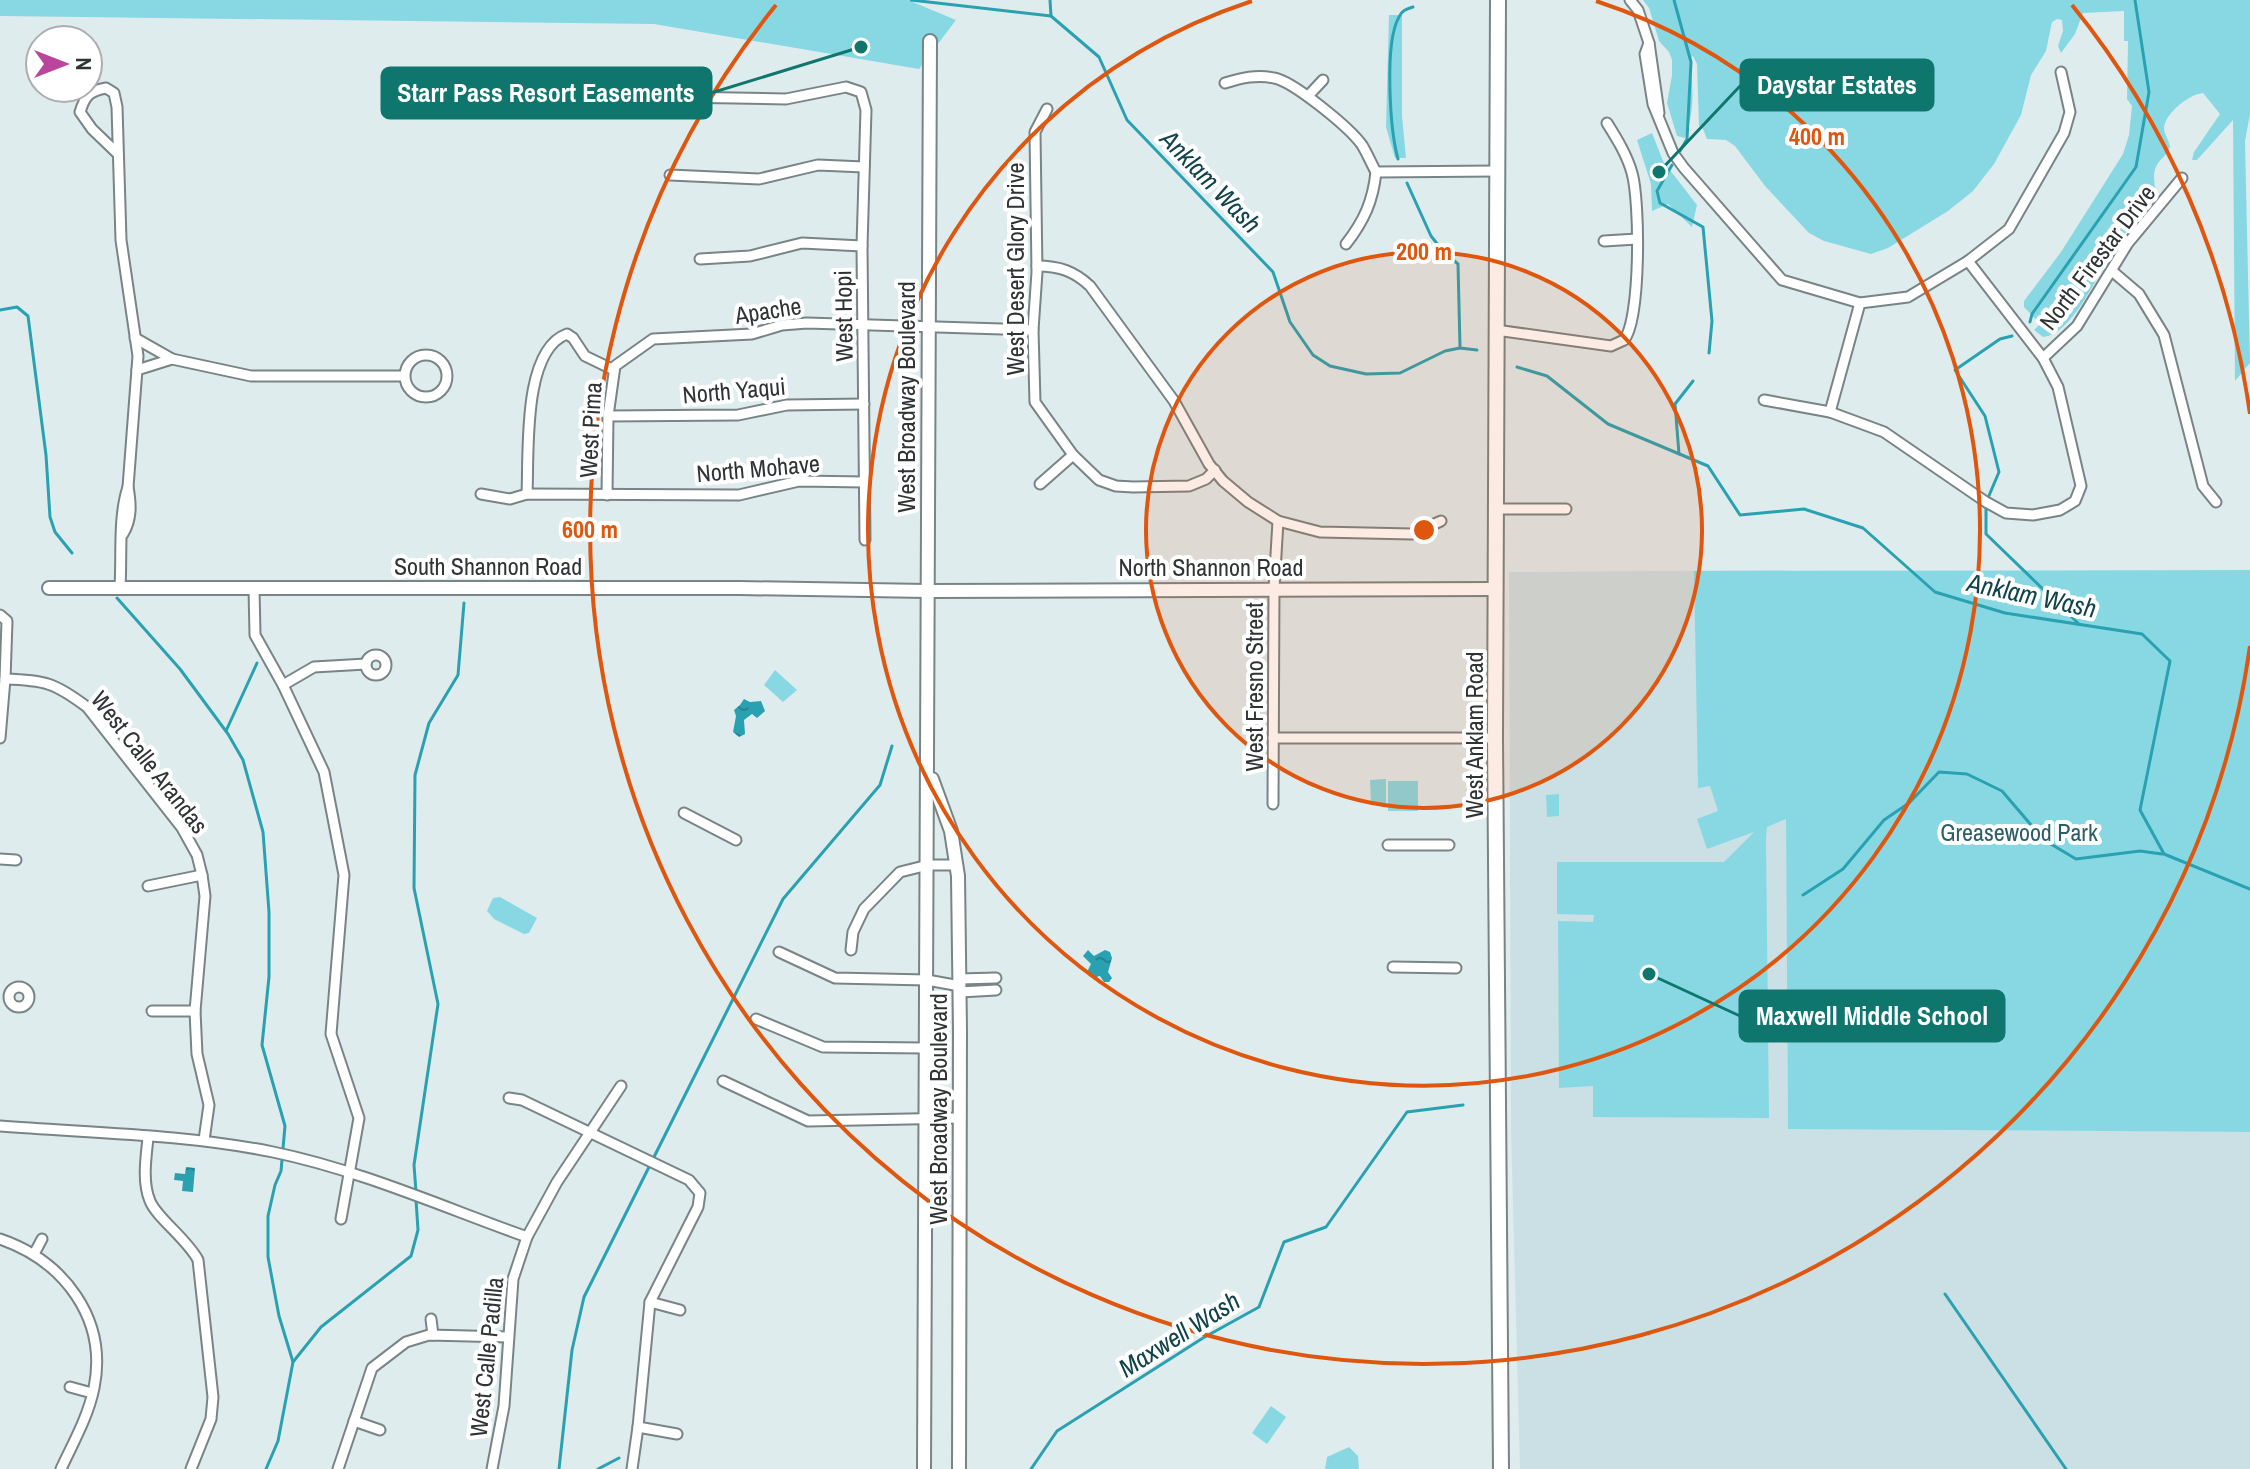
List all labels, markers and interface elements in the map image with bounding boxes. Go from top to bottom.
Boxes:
north arrow [24,24,104,104]
text: N [69,57,99,71]
callout: Daystar Estates [1741,60,1933,110]
text: Daystar Estates [1757,67,1917,102]
callout: Starr Pass Resort Easements [382,68,711,118]
text: Starr Pass Resort Easements [397,75,695,110]
text: 400 m [1789,120,1845,152]
water label: Anklam Wash [1152,121,1269,240]
street label: West Desert Glory Drive [999,163,1031,375]
street label: North Firestar Drive [2032,178,2162,336]
text: 200 m [1396,235,1452,267]
street label: West Hopi [826,270,860,362]
street label: West Broadway Boulevard [890,281,922,513]
street label: Apache [732,289,803,331]
street label: North Yaqui [681,370,787,410]
street label: West Pima [572,381,608,479]
street label: North Mohave [695,447,821,489]
text: 600 m [562,513,618,545]
centre of rings [1410,516,1438,544]
street label: South Shannon Road [394,550,582,582]
street label: North Shannon Road [1119,551,1303,583]
water label: Anklam Wash [1963,564,2100,626]
street label: West Fresno Street [1238,602,1270,772]
street label: West Anklam Road [1458,651,1490,819]
street label: West Calle Arandas [84,684,216,840]
park label: Greasewood Park [1940,816,2098,848]
callout: Maxwell Middle School [1740,991,2004,1041]
street label: West Broadway Boulevard [922,993,954,1225]
text: Maxwell Middle School [1756,998,1988,1033]
street label: West Calle Padilla [462,1275,510,1438]
water label: Maxwell Wash [1112,1283,1246,1385]

